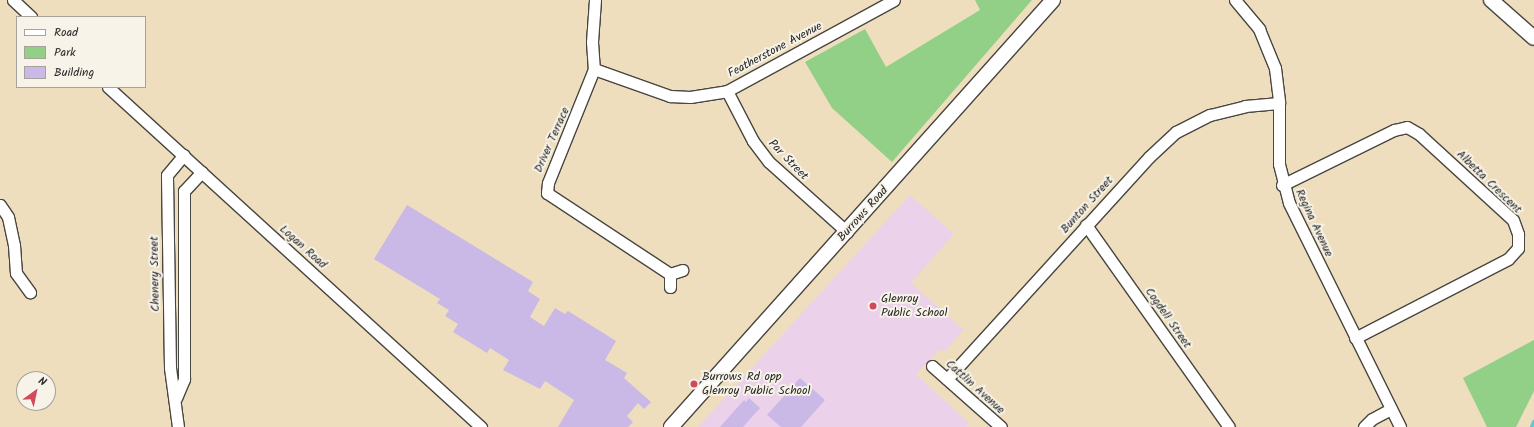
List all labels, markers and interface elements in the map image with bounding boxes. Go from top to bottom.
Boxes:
legend [16,16,146,88]
street label: Featherstone Avenue [725,19,825,81]
text: Road [54,23,78,42]
text: Park [54,43,76,62]
text: Building [54,63,94,82]
street label: Driver Terrace [531,105,573,175]
street label: Par Street [765,137,811,183]
street label: Albetta Crescent [1453,147,1525,217]
street label: Bunton Street [1058,174,1116,236]
street label: Burrows Road [835,184,891,244]
street label: Regina Avenue [1292,187,1336,259]
street label: Logan Road [276,222,330,272]
street label: Chenery Street [147,236,163,312]
street label: Cogdell Street [1142,285,1194,351]
place label: Glenroy Public School [881,292,947,320]
marker: Glenroy Public School [868,301,878,311]
street label: Cattlin Avenue [943,357,1007,417]
place label: Burrows Rd opp Glenroy Public School [702,370,810,398]
north arrow [16,371,56,411]
text: N [34,372,50,391]
marker: Burrows Rd opp Glenroy Public School [689,379,699,389]

